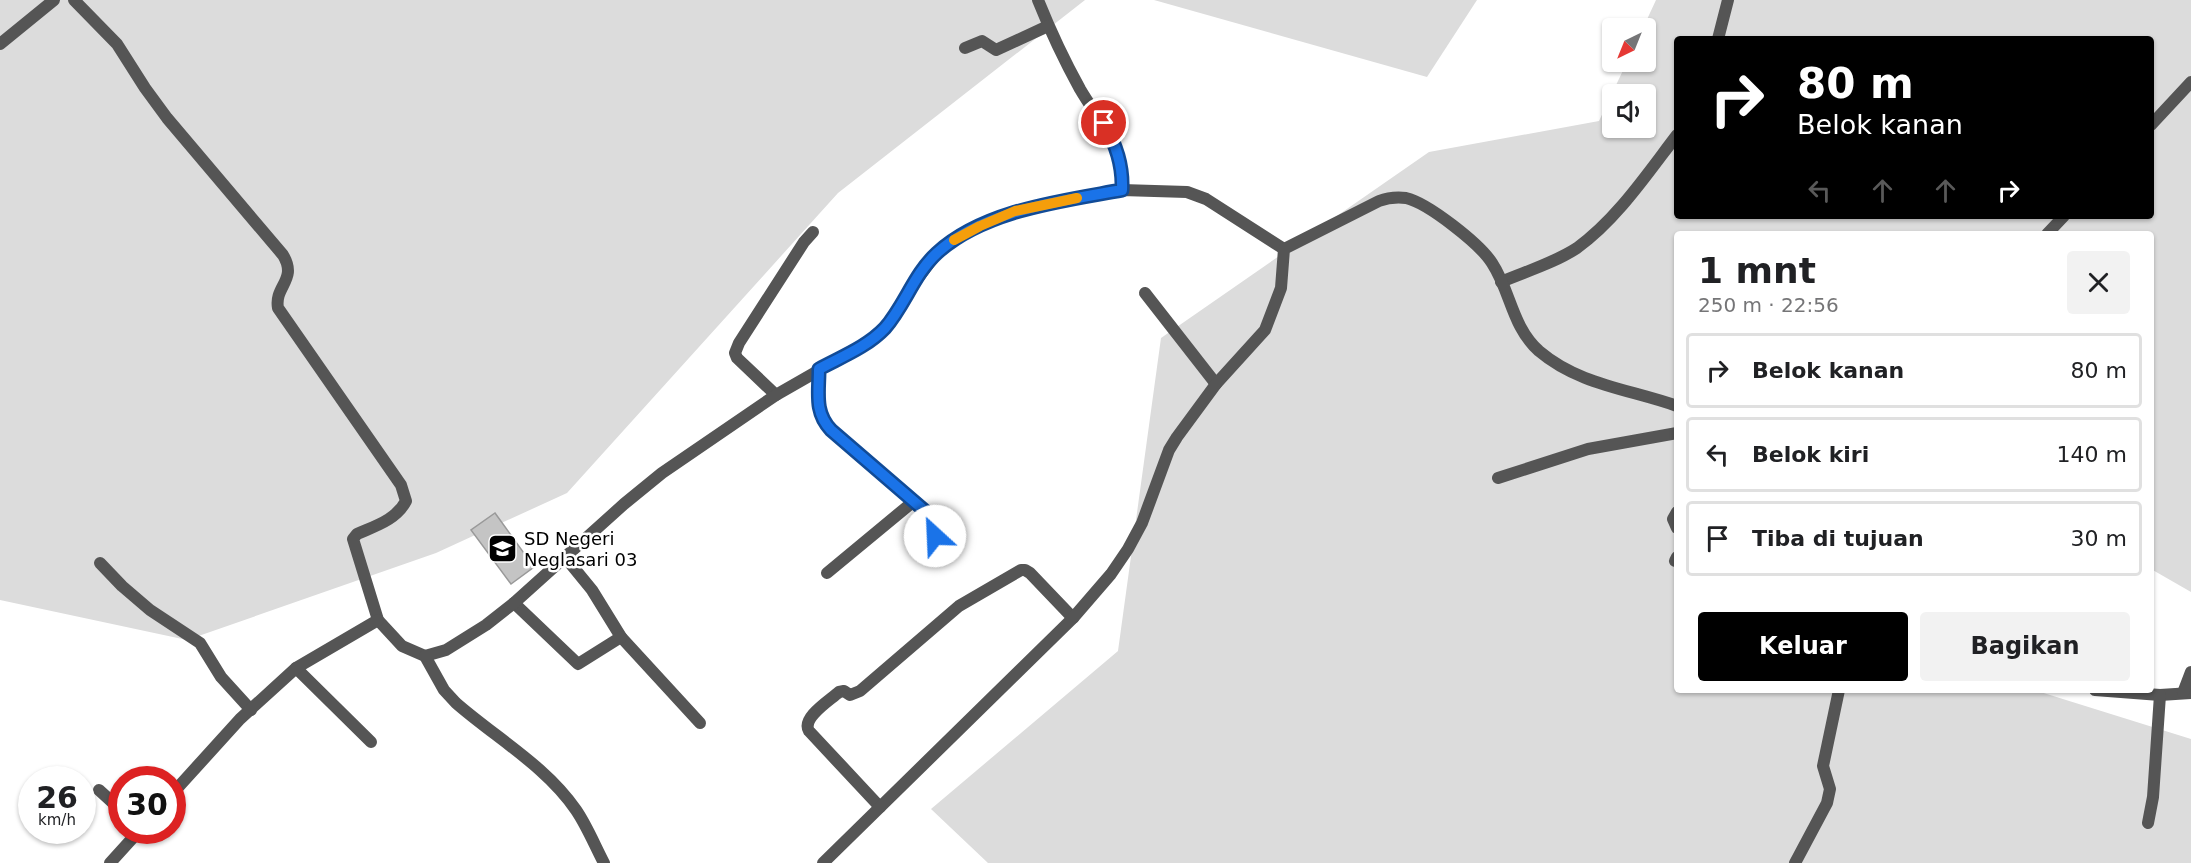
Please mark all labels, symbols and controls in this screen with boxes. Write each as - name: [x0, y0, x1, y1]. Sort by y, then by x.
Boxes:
- north arrow: [1602, 18, 1656, 72]
- map controls: [1602, 18, 1656, 138]
- text: 80 m: [1797, 59, 1914, 108]
- icon: right: [1698, 60, 1776, 138]
- button: sound: [1602, 84, 1656, 138]
- pin: [1078, 97, 1129, 148]
- icon: arrive: [1087, 106, 1120, 139]
- text: Belok kanan: [1797, 109, 1963, 140]
- icon: left: [1803, 174, 1836, 207]
- icon: ahead: [1866, 174, 1899, 207]
- icon: ahead: [1929, 174, 1962, 207]
- icon: right: [1992, 174, 2025, 207]
- text: 1 mnt: [1698, 250, 1816, 291]
- button: close: [2067, 251, 2130, 314]
- text: 250 m · 22:56: [1698, 293, 1839, 317]
- icon: right: [1701, 354, 1734, 387]
- text: Belok kanan: [1752, 358, 1904, 383]
- text: 80 m: [2071, 358, 2127, 383]
- icon: left: [1701, 438, 1734, 471]
- text: Belok kiri: [1752, 442, 1869, 467]
- text: 140 m: [2057, 442, 2127, 467]
- position arrow: [903, 504, 967, 568]
- icon: arrive: [1701, 522, 1734, 555]
- text: Tiba di tujuan: [1752, 526, 1924, 551]
- text: 30 m: [2071, 526, 2127, 551]
- place label: SD Negeri Neglasari 03: [524, 528, 637, 570]
- school or university icon: SD Negeri Neglasari 03: [487, 532, 519, 564]
- button: Keluar: [1698, 612, 1908, 681]
- button: Bagikan: [1920, 612, 2130, 681]
- speed limit sign: 30: [108, 766, 186, 844]
- text: 26: [36, 780, 78, 815]
- text: km/h: [38, 811, 76, 829]

